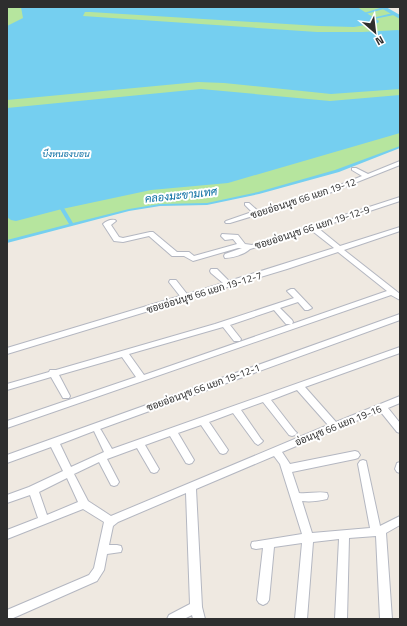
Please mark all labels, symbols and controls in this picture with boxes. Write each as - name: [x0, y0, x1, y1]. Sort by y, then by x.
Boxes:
- north arrow: [355, 12, 395, 52]
- text: N: [373, 32, 387, 50]
- water label: บึงหนองบอน: [42, 147, 90, 160]
- street label: ซอยอ่อนนุช 66 แยก 19-12: [248, 174, 358, 223]
- water label: คลองมะขามเทศ: [144, 183, 218, 207]
- street label: ซอยอ่อนนุช 66 แยก 19-12-9: [253, 202, 372, 253]
- street label: ซอยอ่อนนุช 66 แยก 19-12-7: [145, 268, 264, 317]
- street label: ซอยอ่อนนุช 66 แยก 19-12-1: [144, 360, 262, 415]
- street label: อ่อนนุช 66 แยก 19-16: [293, 401, 384, 450]

